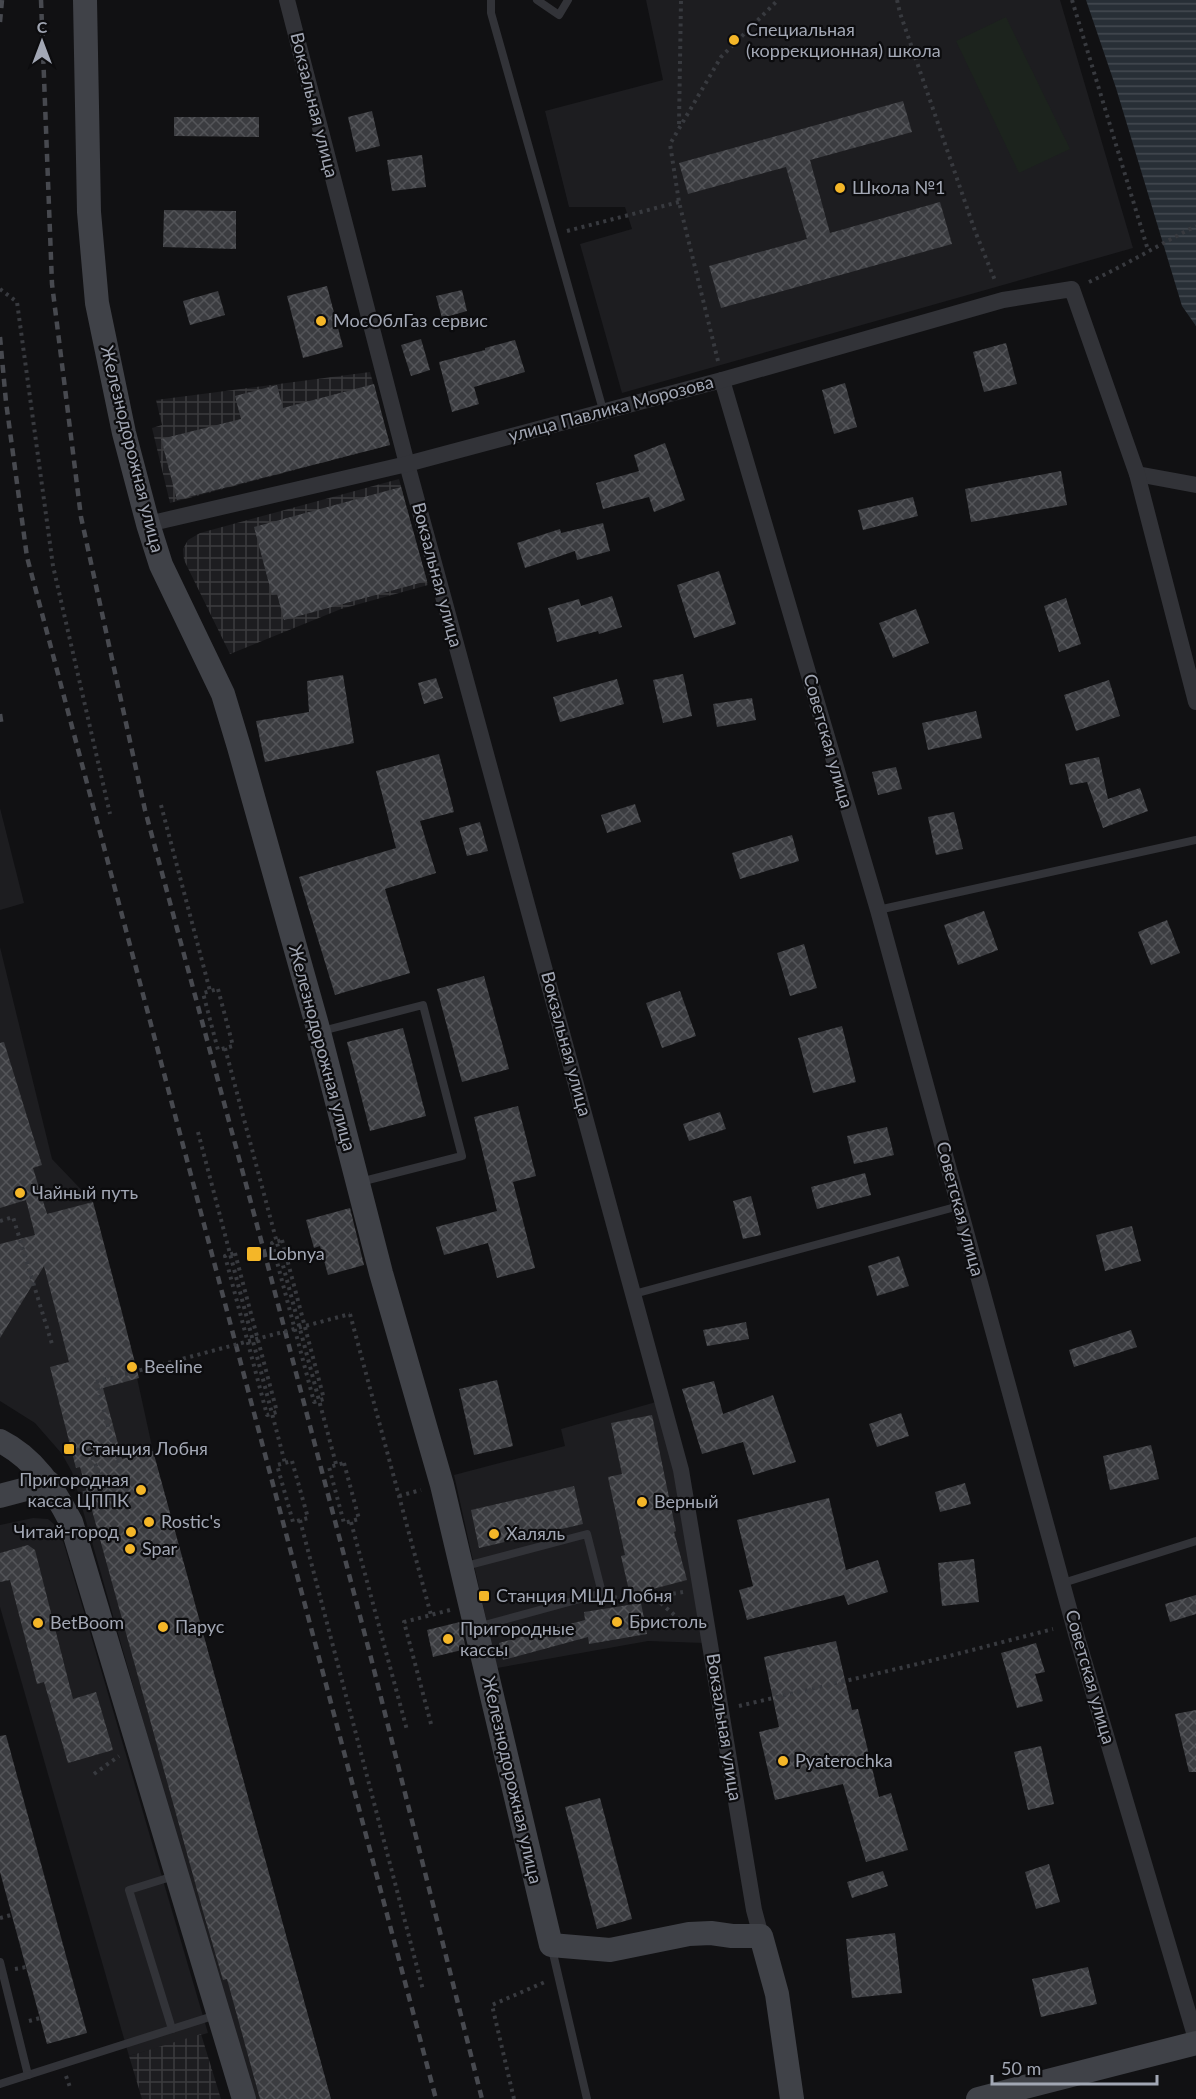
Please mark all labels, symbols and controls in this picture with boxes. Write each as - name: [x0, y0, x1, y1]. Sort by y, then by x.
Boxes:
- north arrow: [12, 12, 72, 72]
- text: С: [37, 17, 48, 36]
- place label: Специальная (коррекционная) школа: [746, 18, 941, 61]
- street label: Вокзальная улица: [286, 30, 344, 180]
- marker: Специальная (коррекционная) школа: [727, 33, 741, 47]
- place label: Школа №1: [852, 176, 946, 198]
- marker: Школа №1: [833, 181, 847, 195]
- place label: МосОблГаз сервис: [333, 309, 488, 331]
- marker: МосОблГаз сервис: [314, 314, 328, 328]
- street label: Железнодорожная улица: [97, 343, 169, 555]
- street label: улица Павлика Морозова: [506, 370, 716, 446]
- street label: Вокзальная улица: [408, 500, 468, 650]
- street label: Советская улица: [799, 671, 859, 810]
- street label: Железнодорожная улица: [285, 942, 361, 1153]
- street label: Вокзальная улица: [537, 969, 597, 1119]
- street label: Советская улица: [932, 1139, 990, 1279]
- place label: Чайный путь: [32, 1181, 139, 1203]
- marker: Чайный путь: [13, 1186, 27, 1200]
- place label: Lobnya: [268, 1242, 325, 1264]
- marker: Lobnya: [245, 1245, 263, 1263]
- place label: Beeline: [144, 1355, 203, 1377]
- marker: Beeline: [125, 1360, 139, 1374]
- place label: Станция Лобня: [81, 1437, 208, 1459]
- marker: Станция Лобня: [62, 1442, 76, 1456]
- place label: Пригородная касса ЦППК: [19, 1468, 129, 1511]
- marker: Пригородная касса ЦППК: [134, 1483, 148, 1497]
- place label: Верный: [654, 1490, 719, 1512]
- marker: Верный: [635, 1495, 649, 1509]
- place label: Rostic's: [161, 1510, 221, 1532]
- marker: Rostic's: [142, 1515, 156, 1529]
- place label: Читай-город: [14, 1520, 119, 1542]
- place label: Халяль: [506, 1522, 565, 1544]
- marker: Читай-город: [124, 1525, 138, 1539]
- marker: Халяль: [487, 1527, 501, 1541]
- place label: Spar: [142, 1537, 178, 1559]
- marker: Spar: [123, 1542, 137, 1556]
- place label: Станция МЦД Лобня: [496, 1584, 673, 1606]
- marker: Станция МЦД Лобня: [477, 1589, 491, 1603]
- street label: Советская улица: [1061, 1607, 1121, 1746]
- place label: Бристоль: [629, 1610, 707, 1632]
- place label: BetBoom: [50, 1611, 124, 1633]
- place label: Парус: [175, 1615, 225, 1637]
- marker: Бристоль: [610, 1615, 624, 1629]
- marker: BetBoom: [31, 1616, 45, 1630]
- place label: Пригородные кассы: [460, 1617, 574, 1660]
- marker: Парус: [156, 1620, 170, 1634]
- marker: Пригородные кассы: [441, 1632, 455, 1646]
- street label: Вокзальная улица: [702, 1652, 748, 1802]
- street label: Железнодорожная улица: [478, 1674, 548, 1886]
- place label: Pyaterochka: [795, 1749, 893, 1771]
- marker: Pyaterochka: [776, 1754, 790, 1768]
- scale bar: [992, 2048, 1157, 2086]
- text: 50 m: [1001, 2057, 1041, 2079]

